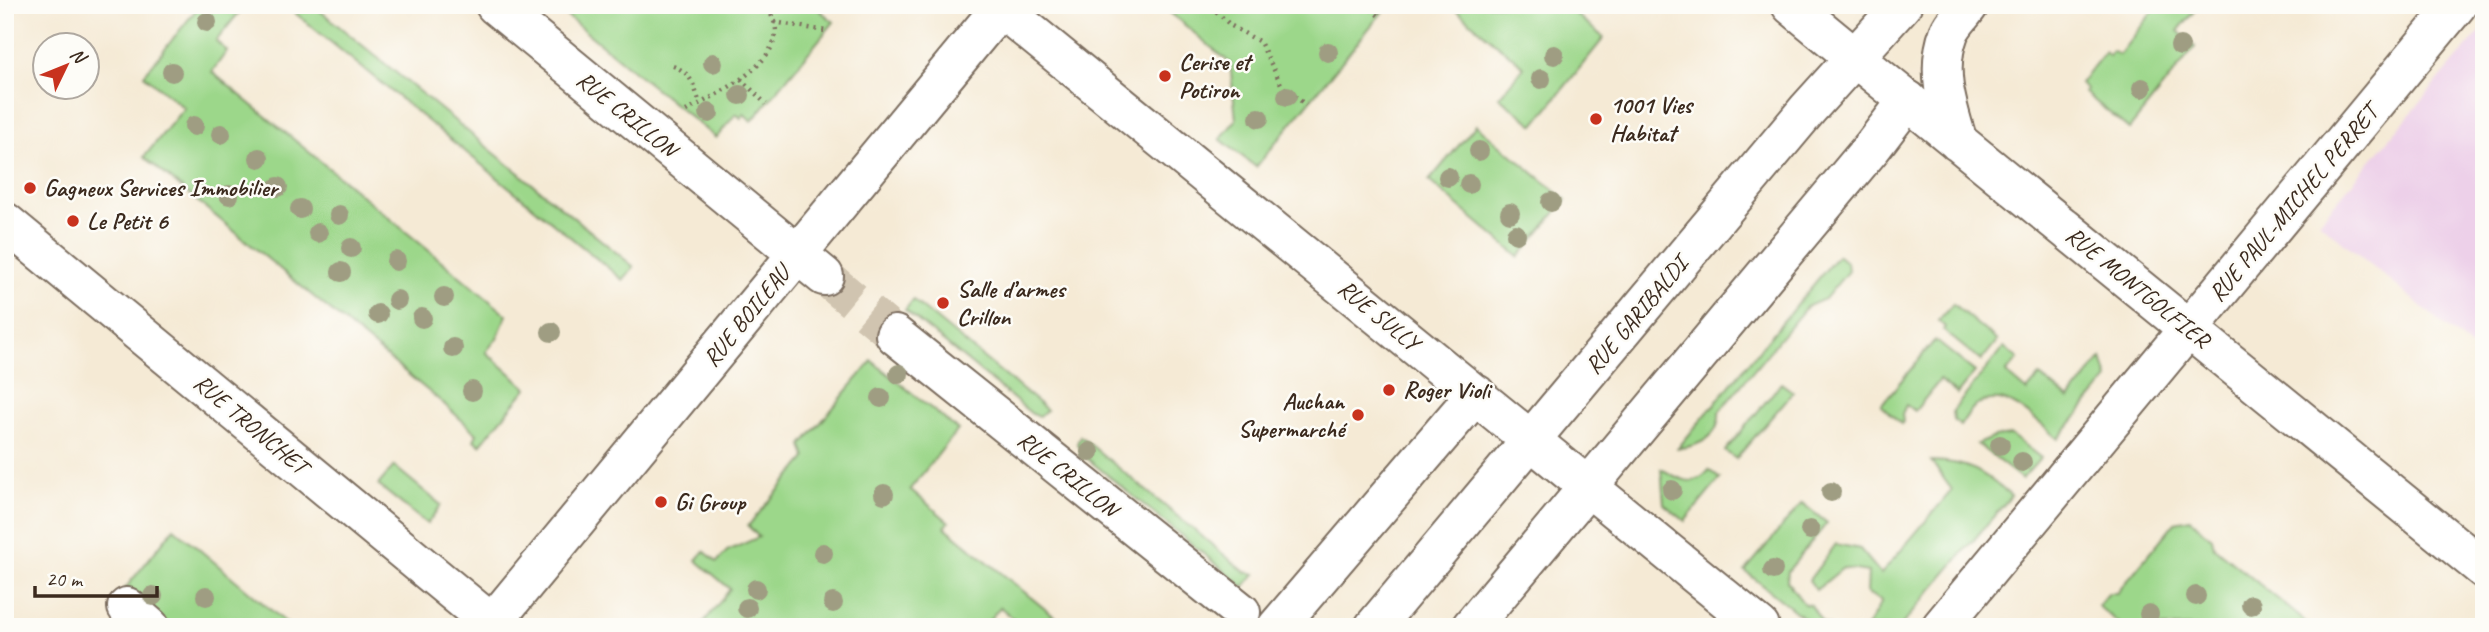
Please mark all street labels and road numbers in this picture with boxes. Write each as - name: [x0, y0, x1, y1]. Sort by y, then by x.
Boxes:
- street label: RUE CRILLON: [571, 64, 686, 166]
- street label: RUE PAUL-MICHEL PERRET: [2202, 94, 2388, 308]
- street label: RUE MONTGOLFIER: [2060, 220, 2218, 356]
- street label: RUE GARIBALDI: [1578, 247, 1697, 380]
- street label: RUE BOILEAU: [696, 256, 799, 373]
- street label: RUE SULLY: [1332, 273, 1429, 359]
- street label: RUE TRONCHET: [188, 367, 318, 484]
- street label: RUE CRILLON: [1012, 424, 1127, 526]

